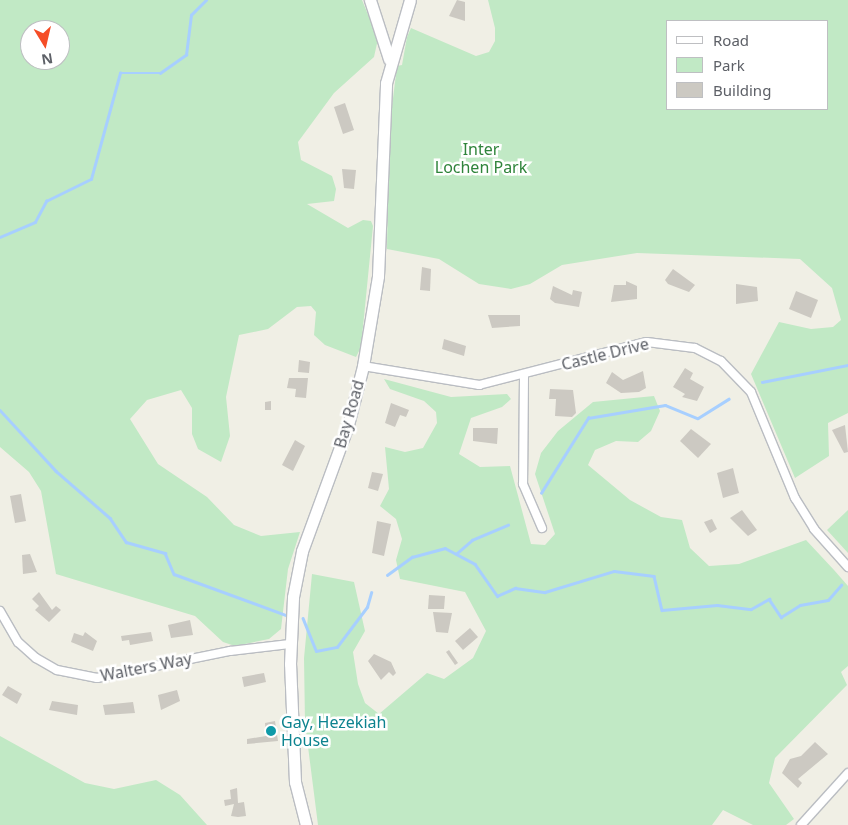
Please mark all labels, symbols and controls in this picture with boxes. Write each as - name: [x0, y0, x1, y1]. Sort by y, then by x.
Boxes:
- north arrow: [20, 20, 70, 70]
- legend: [666, 20, 828, 110]
- text: Road: [713, 30, 749, 50]
- text: N: [40, 49, 54, 70]
- text: Park: [713, 55, 745, 75]
- text: Building: [713, 80, 771, 100]
- park label: Inter Lochen Park: [435, 139, 527, 177]
- street label: Castle Drive: [559, 334, 651, 374]
- street label: Bay Road: [330, 378, 368, 450]
- street label: Walters Way: [99, 649, 193, 685]
- place label: Gay, Hezekiah House: [281, 712, 386, 750]
- marker: Gay, Hezekiah House: [265, 725, 277, 737]

